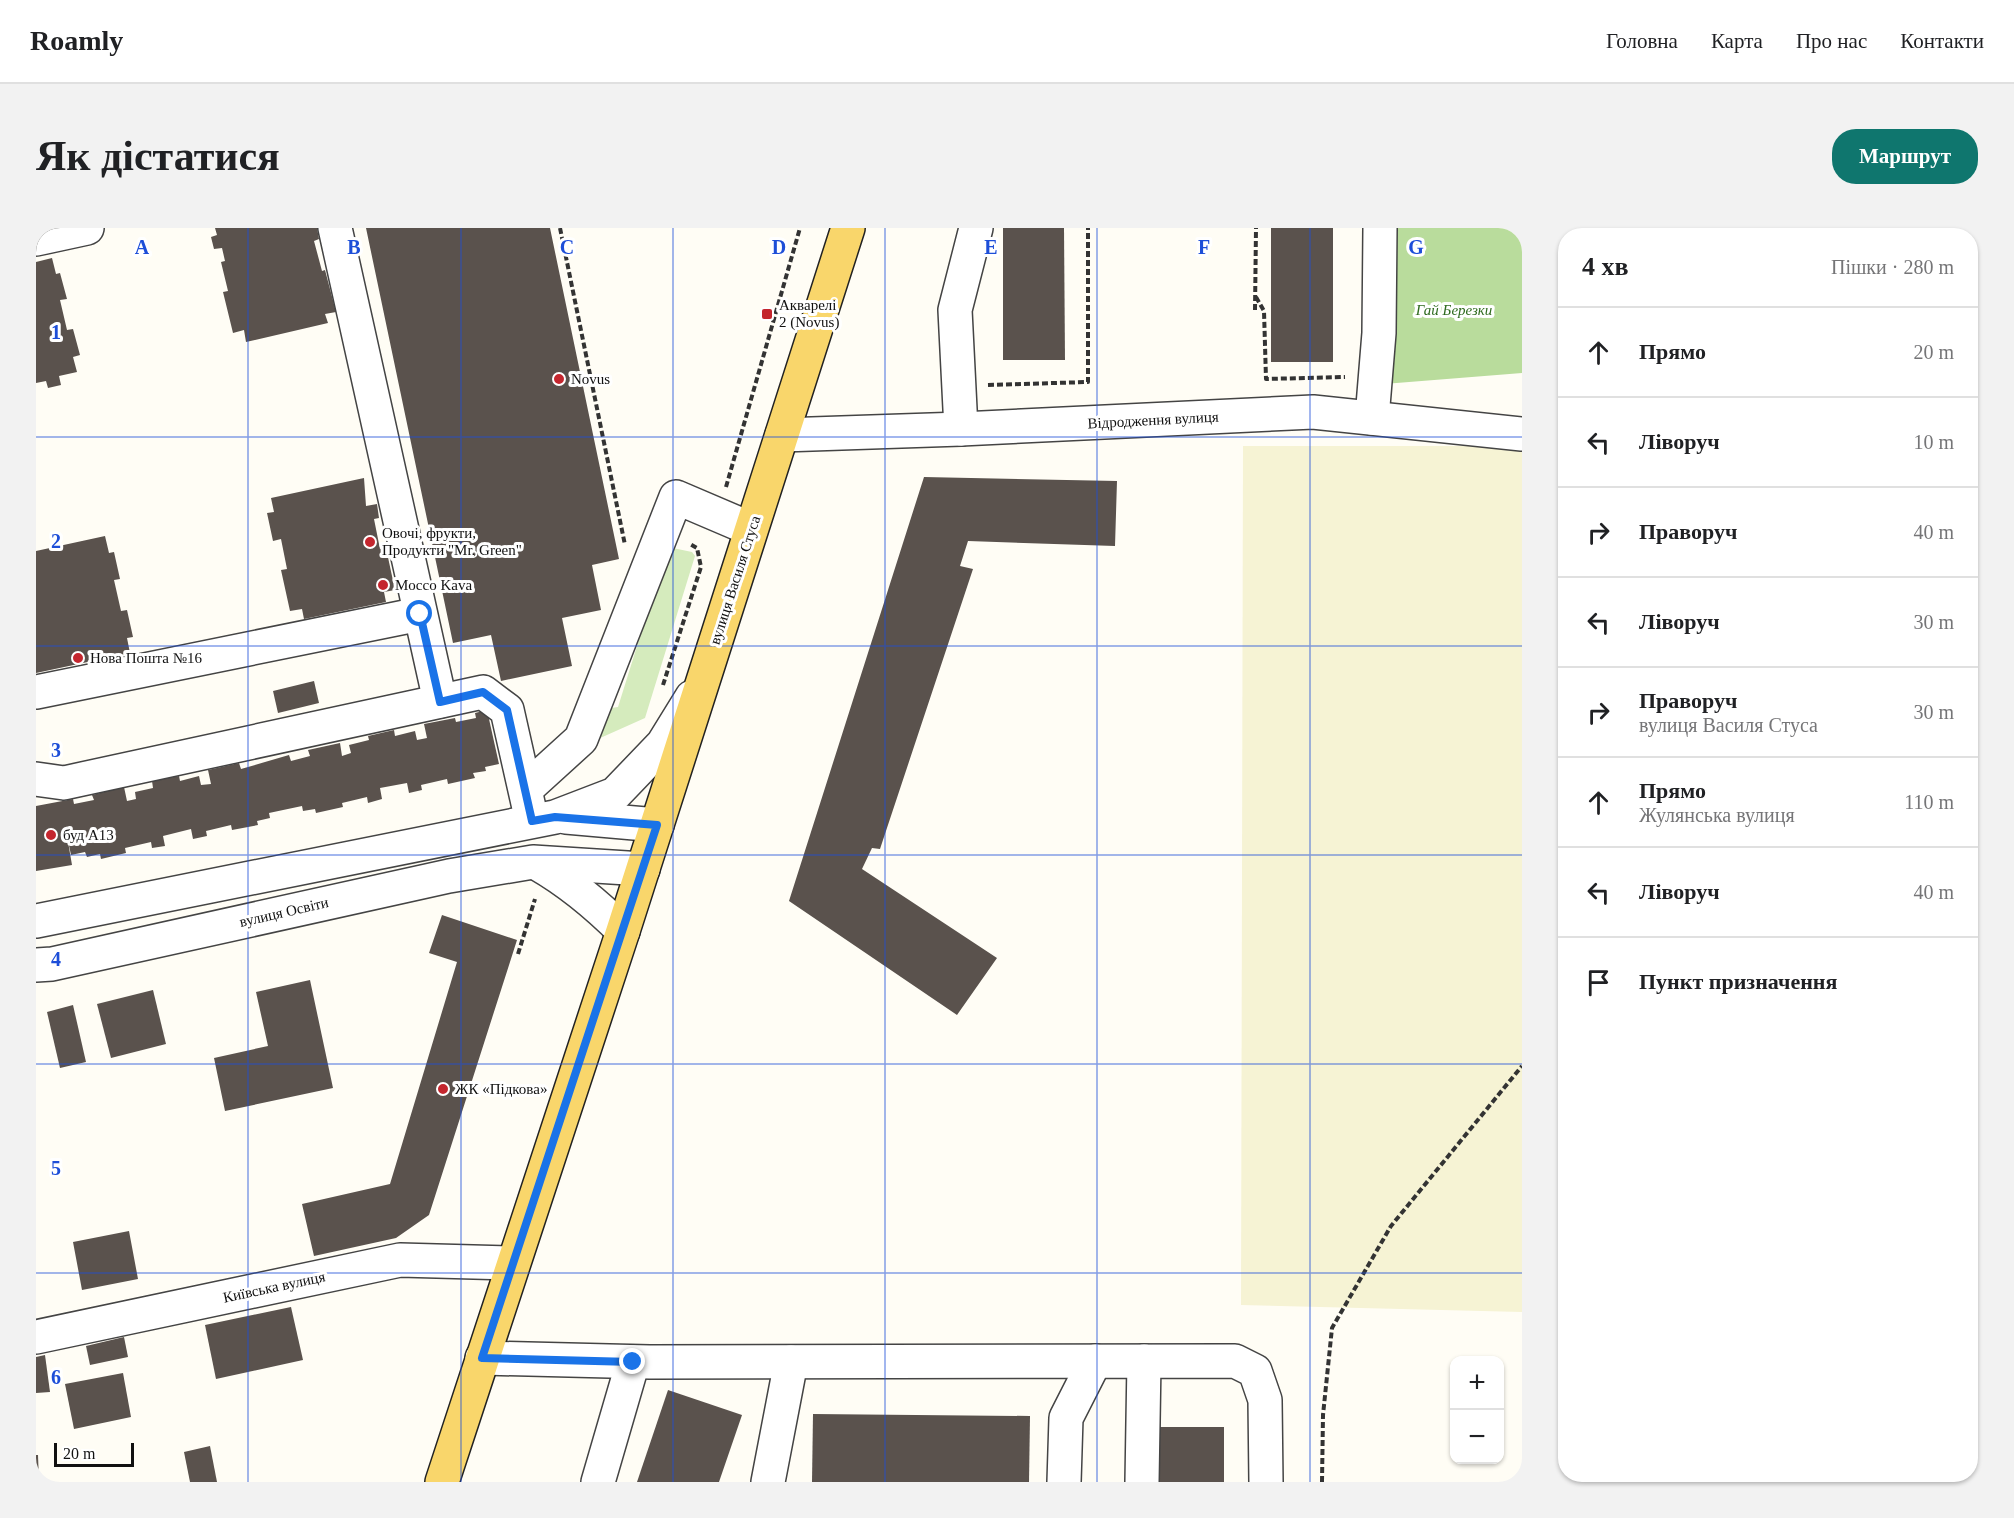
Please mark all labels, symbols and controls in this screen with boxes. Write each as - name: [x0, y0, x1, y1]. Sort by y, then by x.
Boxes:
- text: Roamly: [30, 25, 123, 56]
- text: Головна: [1606, 29, 1678, 53]
- text: Карта: [1711, 29, 1763, 53]
- text: Про нас: [1796, 29, 1867, 53]
- text: Контакти: [1900, 29, 1984, 53]
- button: Маршрут: [1832, 129, 1978, 184]
- text: Як дістатися: [36, 133, 280, 179]
- text: A: [135, 236, 150, 258]
- text: B: [347, 236, 361, 258]
- text: C: [560, 236, 574, 258]
- text: D: [772, 236, 786, 258]
- text: E: [984, 236, 998, 258]
- text: F: [1198, 236, 1210, 258]
- text: G: [1408, 236, 1424, 258]
- text: 4 хв: [1582, 252, 1629, 281]
- text: Пішки · 280 m: [1831, 256, 1954, 278]
- place label: Акварелі 2 (Novus): [779, 297, 839, 331]
- park label: Гай Березки: [1415, 302, 1492, 318]
- marker: Акварелі 2 (Novus): [760, 307, 774, 321]
- text: 1: [51, 321, 61, 343]
- icon: ahead: [1582, 336, 1615, 369]
- text: Прямо: [1639, 339, 1706, 364]
- text: 20 m: [1913, 341, 1954, 363]
- place label: Novus: [571, 371, 610, 387]
- marker: Novus: [552, 372, 566, 386]
- street label: Відродження вулиця: [1087, 409, 1219, 431]
- icon: left: [1582, 426, 1615, 459]
- text: Ліворуч: [1639, 429, 1720, 454]
- text: 10 m: [1913, 431, 1954, 453]
- street label: вулиця Василя Стуса: [707, 513, 763, 646]
- icon: right: [1582, 516, 1615, 549]
- text: Праворуч: [1639, 519, 1737, 544]
- text: 40 m: [1913, 521, 1954, 543]
- place label: Овочі, фрукти, Продукти "Mr. Green": [382, 525, 522, 558]
- text: 2: [51, 530, 61, 552]
- marker: Овочі, фрукти, Продукти "Mr. Green": [363, 535, 377, 549]
- place label: Mocco Kava: [395, 577, 472, 593]
- marker: Mocco Kava: [376, 578, 390, 592]
- route start: [406, 600, 432, 626]
- icon: left: [1582, 606, 1615, 639]
- text: Ліворуч: [1639, 609, 1720, 634]
- text: 30 m: [1913, 611, 1954, 633]
- place label: Нова Пошта №16: [90, 650, 202, 666]
- marker: Нова Пошта №16: [71, 651, 85, 665]
- text: Праворуч: [1639, 688, 1737, 713]
- icon: right: [1582, 696, 1615, 729]
- text: 30 m: [1913, 701, 1954, 723]
- text: вулиця Василя Стуса: [1639, 714, 1818, 736]
- text: 3: [51, 739, 61, 761]
- text: Прямо: [1639, 778, 1706, 803]
- icon: ahead: [1582, 786, 1615, 819]
- text: 110 m: [1904, 791, 1954, 813]
- text: Жулянська вулиця: [1639, 804, 1795, 826]
- place label: буд А13: [63, 827, 114, 843]
- marker: буд А13: [44, 828, 58, 842]
- icon: left: [1582, 876, 1615, 909]
- text: Ліворуч: [1639, 879, 1720, 904]
- text: 40 m: [1913, 881, 1954, 903]
- street label: вулиця Освіти: [238, 894, 330, 930]
- text: 4: [51, 948, 61, 970]
- icon: arrive: [1582, 966, 1615, 999]
- text: Пункт призначення: [1639, 969, 1837, 994]
- place label: ЖК «Підкова»: [455, 1081, 547, 1097]
- marker: ЖК «Підкова»: [436, 1082, 450, 1096]
- text: 5: [51, 1157, 61, 1179]
- street label: Київська вулиця: [221, 1268, 327, 1306]
- route end: [619, 1348, 645, 1374]
- map controls: [1450, 1356, 1504, 1464]
- button: +: [1450, 1356, 1504, 1410]
- text: 6: [51, 1366, 61, 1388]
- button: −: [1450, 1410, 1504, 1464]
- scale bar: [54, 1440, 134, 1468]
- text: 20 m: [63, 1445, 95, 1462]

